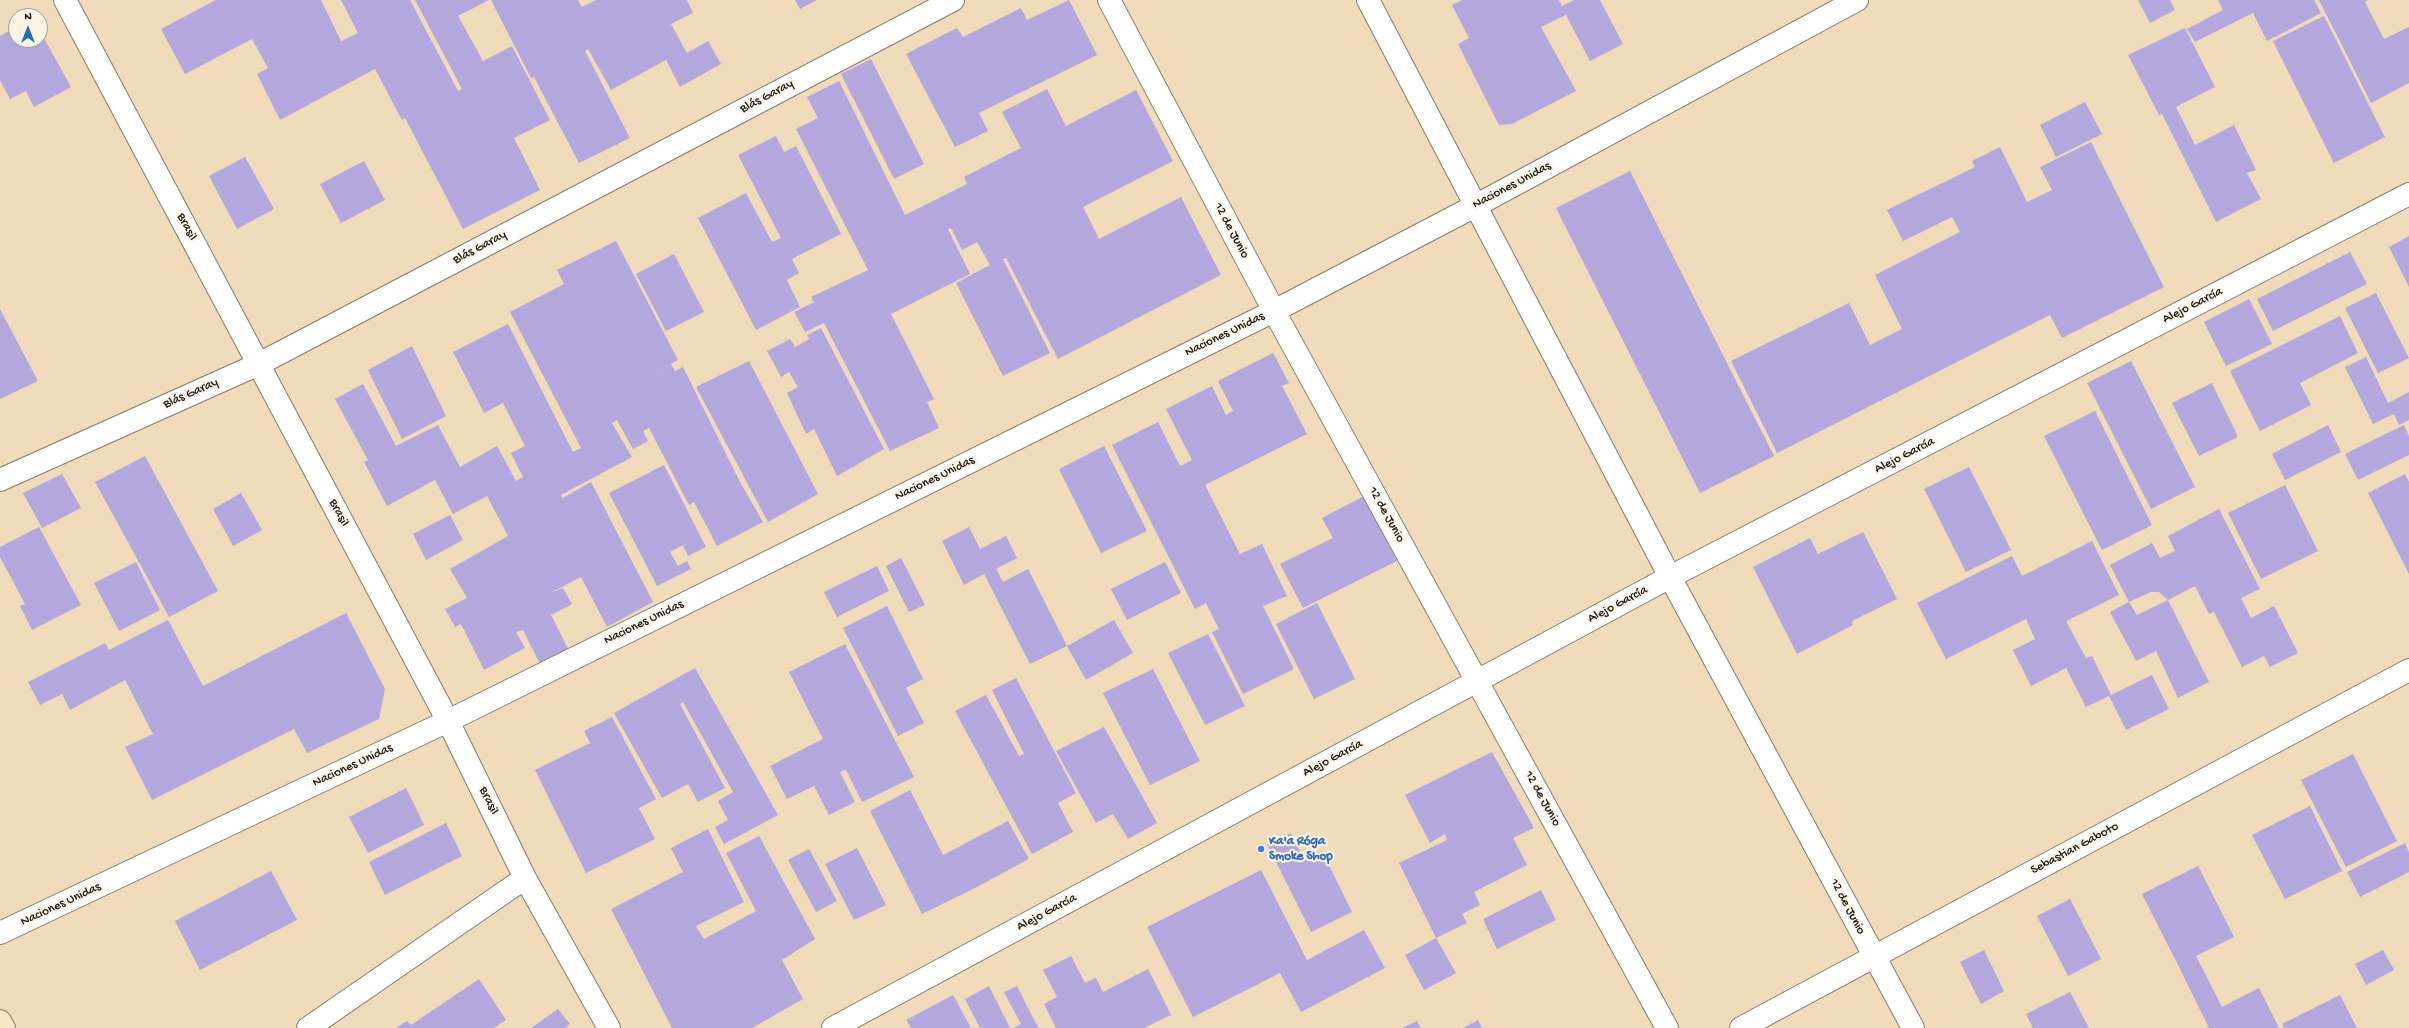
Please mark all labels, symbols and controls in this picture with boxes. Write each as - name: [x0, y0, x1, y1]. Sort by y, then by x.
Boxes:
- north arrow: [8, 8, 48, 48]
- text: N: [24, 11, 32, 23]
- street label: Blás Garay: [738, 76, 796, 118]
- street label: Naciones Unidas: [1470, 159, 1554, 213]
- street label: 12 de Junio: [1210, 200, 1252, 262]
- street label: Brasil: [172, 211, 200, 243]
- street label: Blás Garay: [451, 227, 509, 269]
- street label: Alejo García: [2160, 284, 2226, 328]
- street label: Naciones Unidas: [1183, 309, 1267, 361]
- street label: Blás Garay: [161, 375, 221, 413]
- street label: Alejo García: [1872, 434, 1938, 478]
- street label: Naciones Unidas: [893, 453, 977, 505]
- street label: 12 de Junio: [1364, 485, 1408, 545]
- street label: Brasil: [324, 497, 352, 529]
- street label: Alejo García: [1585, 583, 1651, 627]
- street label: Naciones Unidas: [602, 597, 686, 649]
- street label: Alejo García: [1300, 737, 1366, 781]
- street label: Naciones Unidas: [310, 741, 396, 791]
- street label: 12 de Junio: [1520, 769, 1564, 829]
- street label: Brasil: [475, 785, 501, 817]
- street label: Sebastian Gaboto: [2028, 819, 2122, 879]
- place label: Ka'a Róga Smoke Shop: [1269, 834, 1333, 865]
- marker: Ka'a Róga Smoke Shop: [1256, 844, 1266, 854]
- street label: 12 de Junio: [1826, 876, 1868, 938]
- street label: Naciones Unidas: [18, 880, 104, 930]
- street label: Alejo García: [1014, 891, 1080, 935]

